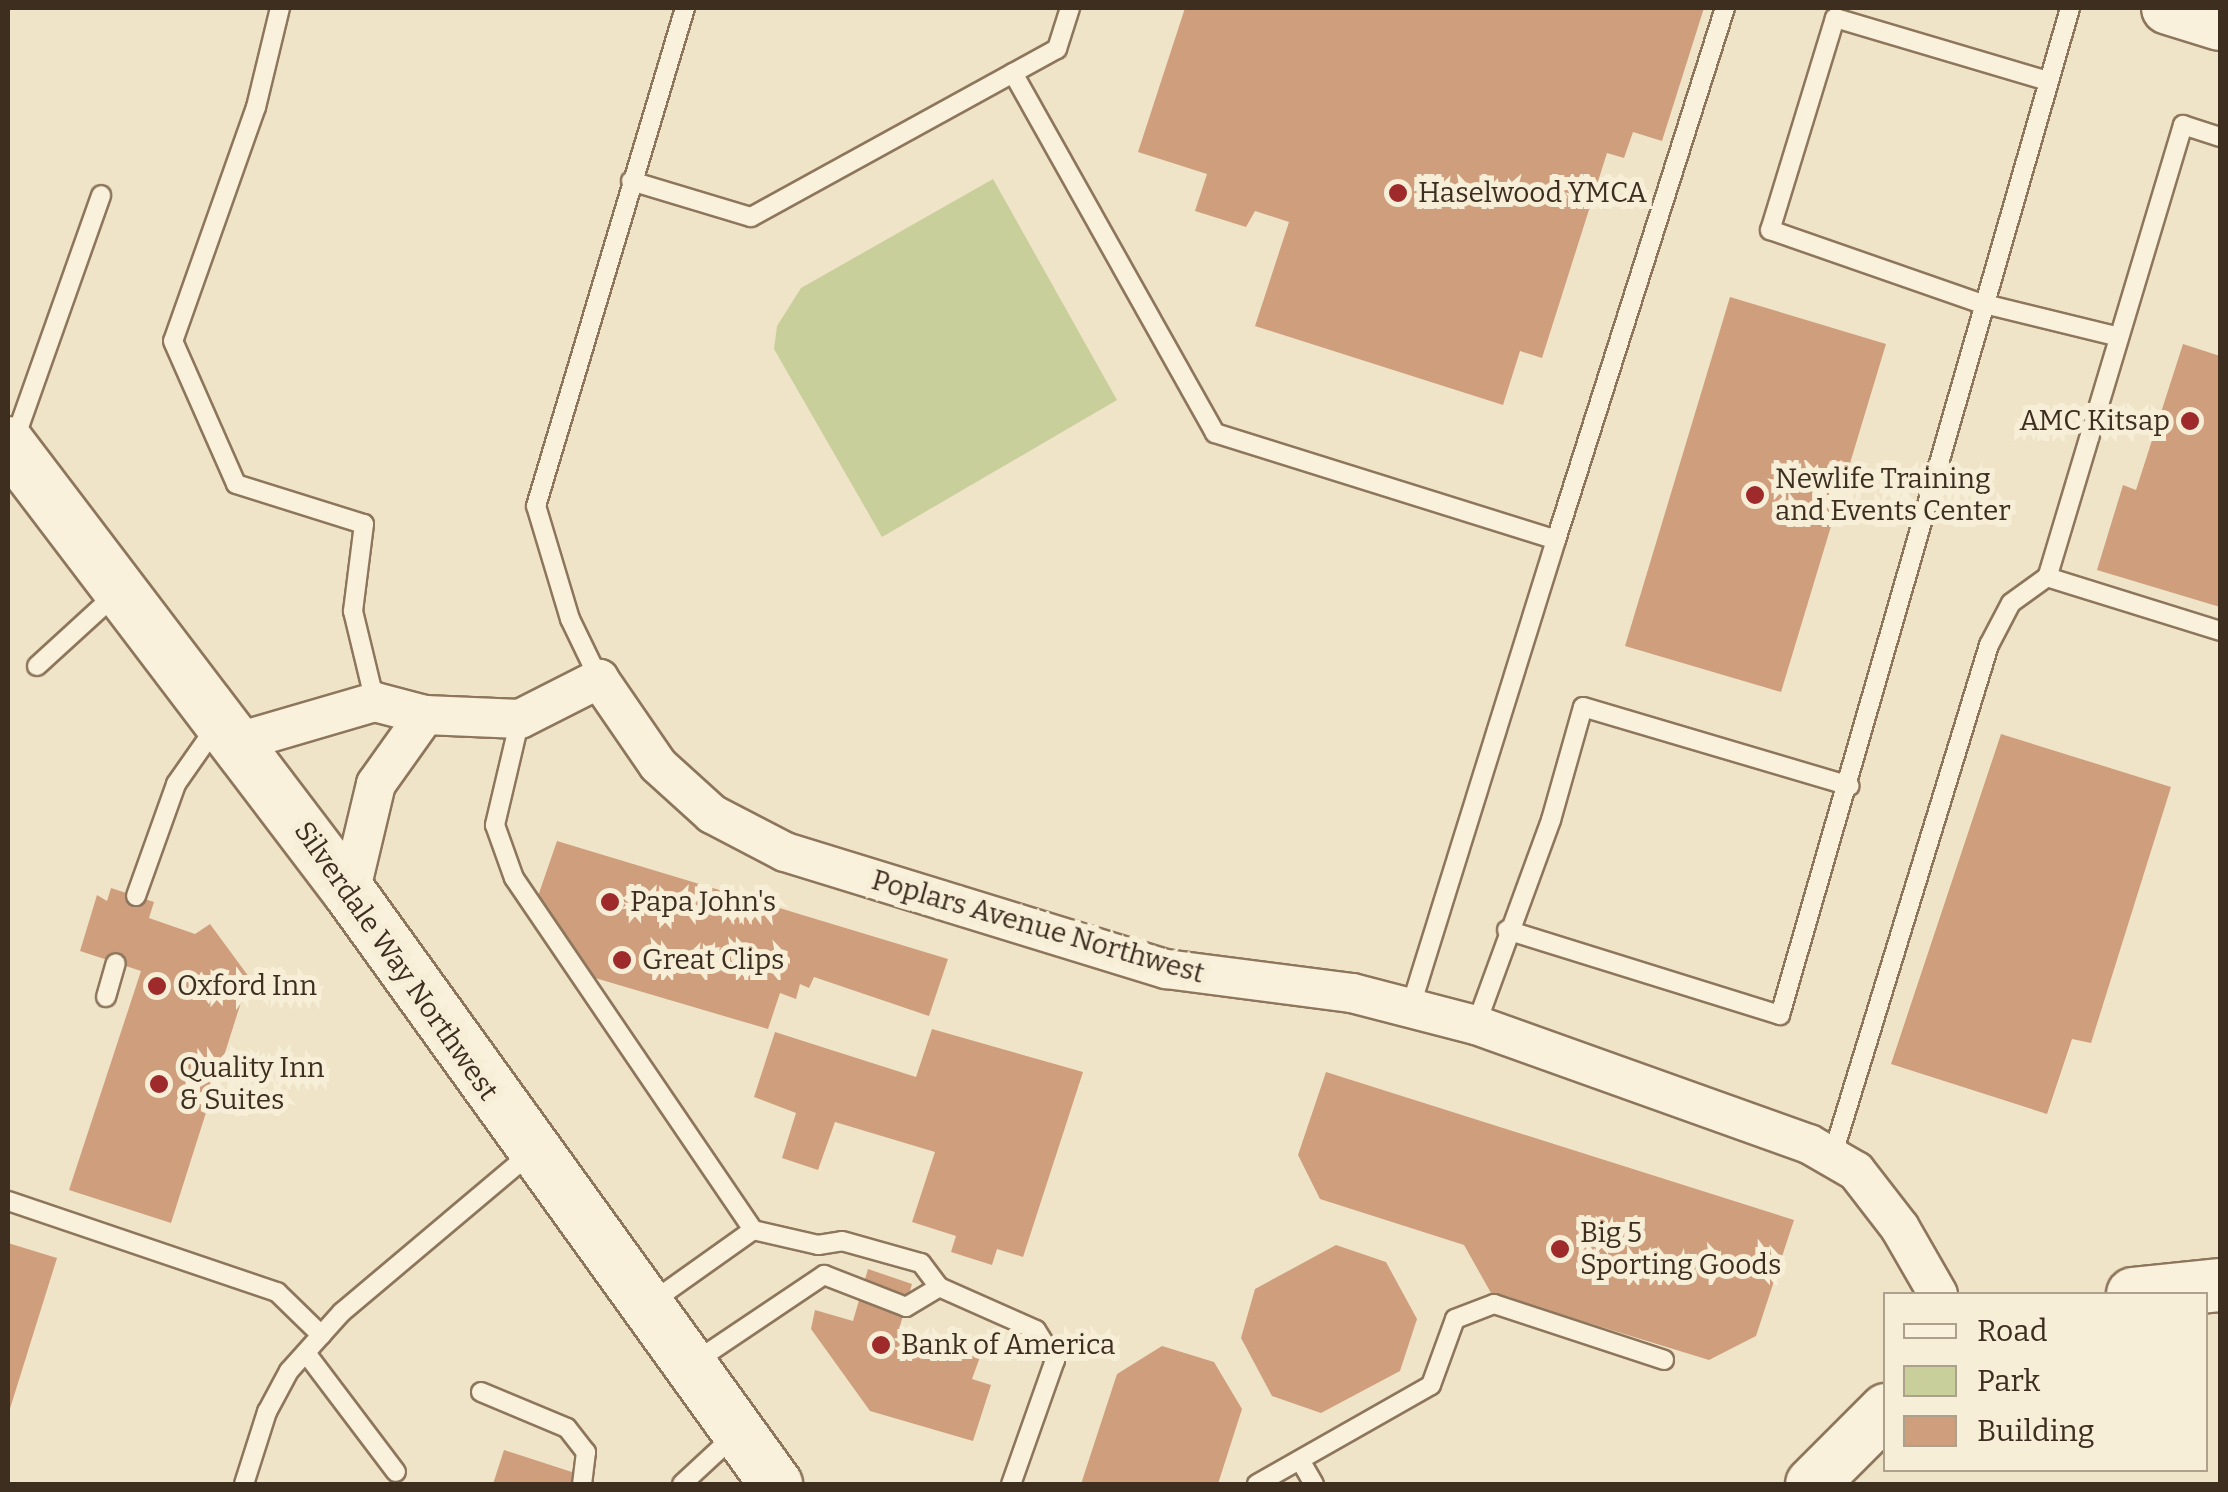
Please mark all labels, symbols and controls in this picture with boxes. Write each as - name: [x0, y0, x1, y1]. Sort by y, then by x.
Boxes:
- place label: Haselwood YMCA: [1418, 176, 1647, 210]
- marker: Haselwood YMCA: [1387, 182, 1409, 204]
- place label: AMC Kitsap: [2019, 404, 2170, 438]
- marker: AMC Kitsap: [2179, 410, 2201, 432]
- place label: Newlife Training and Events Center: [1775, 462, 2011, 528]
- marker: Newlife Training and Events Center: [1744, 484, 1766, 506]
- street label: Silverdale Way Northwest: [287, 815, 505, 1107]
- street label: Poplars Avenue Northwest: [868, 863, 1208, 991]
- place label: Papa John's: [630, 885, 776, 919]
- marker: Papa John's: [599, 891, 621, 913]
- place label: Great Clips: [642, 943, 784, 977]
- marker: Great Clips: [611, 949, 633, 971]
- place label: Oxford Inn: [177, 969, 317, 1003]
- marker: Oxford Inn: [146, 975, 168, 997]
- place label: Quality Inn & Suites: [179, 1051, 324, 1117]
- marker: Quality Inn & Suites: [148, 1073, 170, 1095]
- place label: Big 5 Sporting Goods: [1580, 1216, 1781, 1282]
- marker: Big 5 Sporting Goods: [1549, 1238, 1571, 1260]
- legend: [1883, 1292, 2208, 1472]
- text: Road: [1977, 1313, 2048, 1349]
- place label: Bank of America: [901, 1328, 1115, 1362]
- marker: Bank of America: [870, 1334, 892, 1356]
- text: Park: [1977, 1363, 2040, 1399]
- text: Building: [1977, 1413, 2095, 1449]

